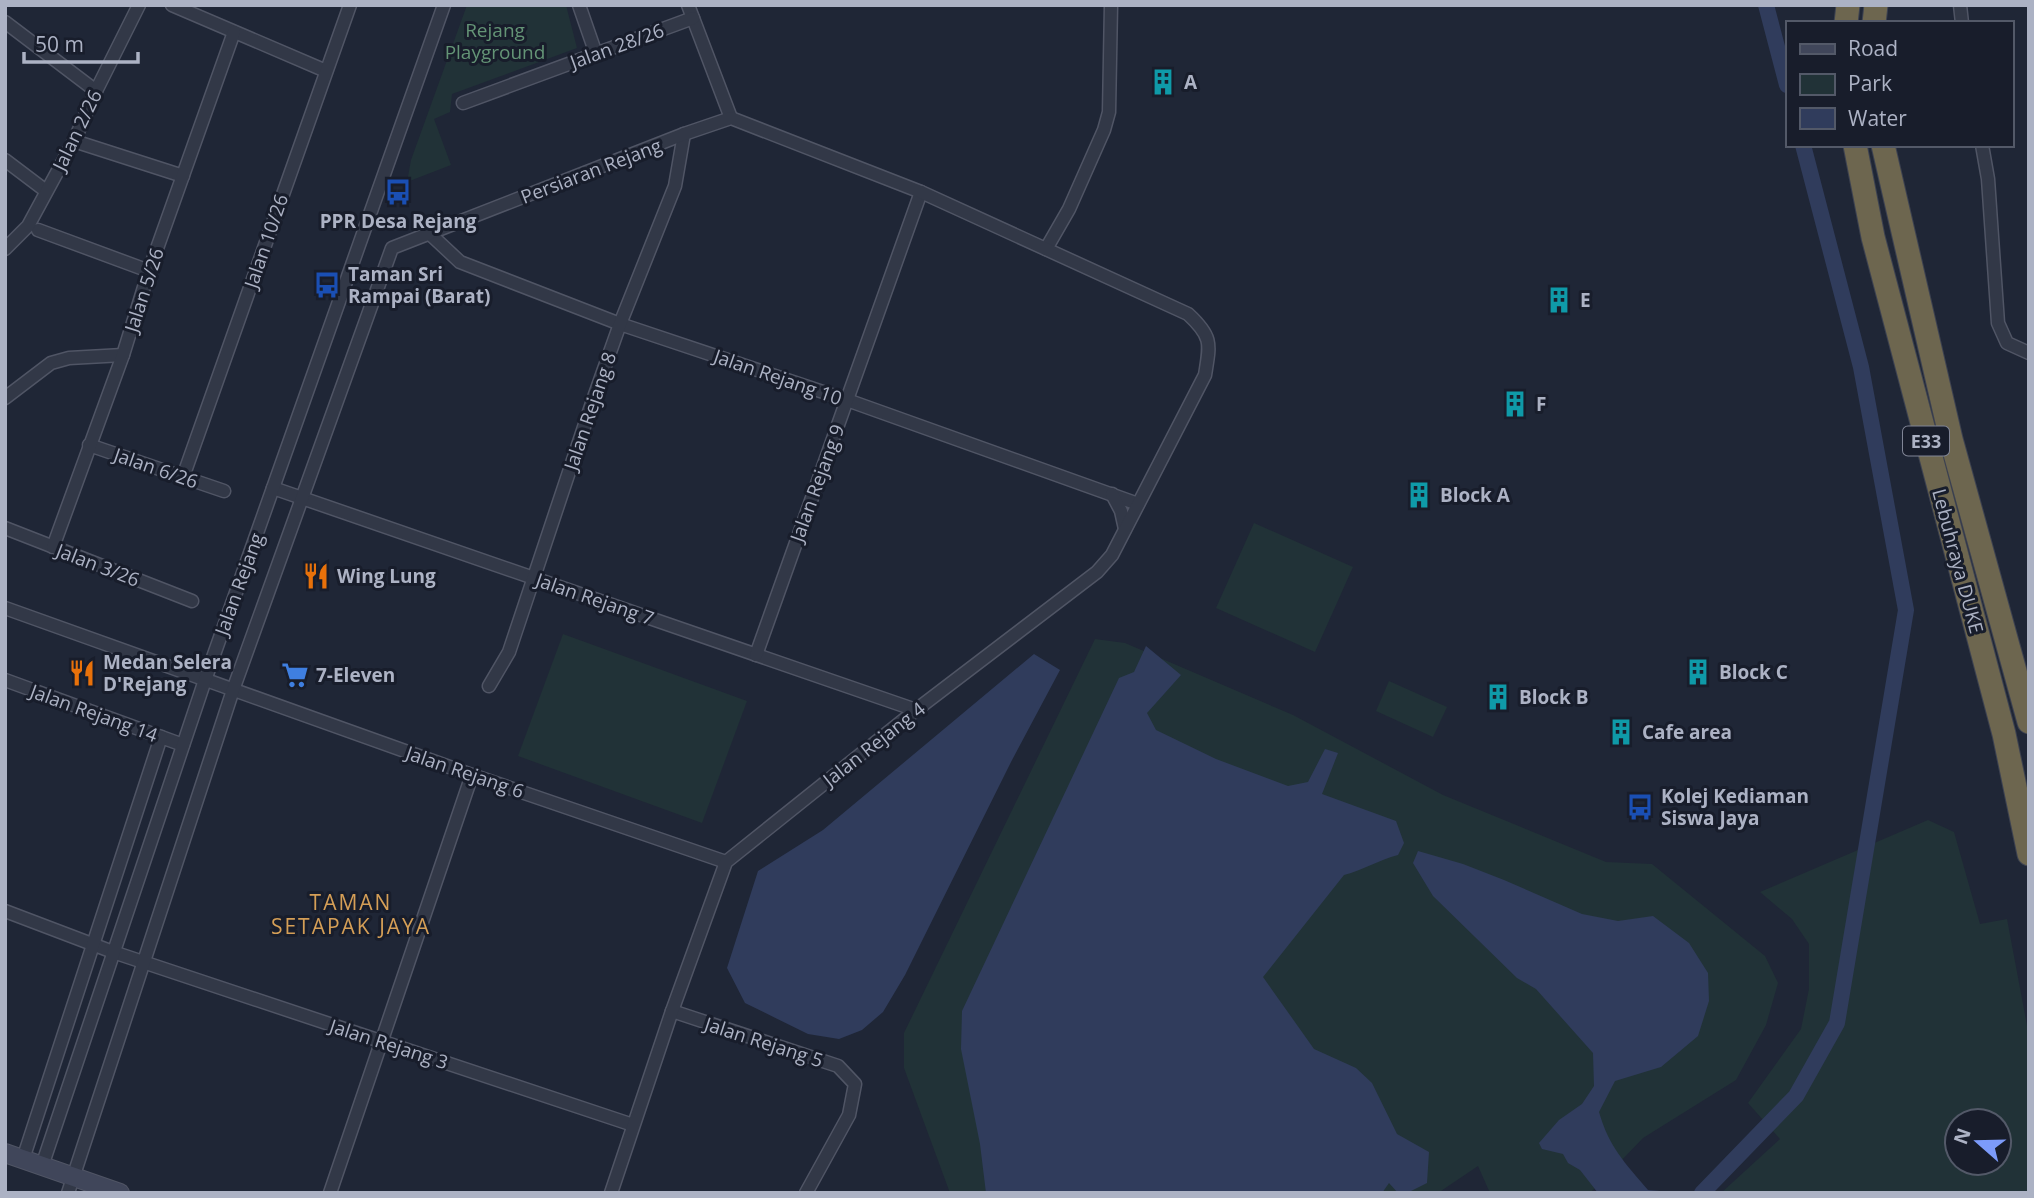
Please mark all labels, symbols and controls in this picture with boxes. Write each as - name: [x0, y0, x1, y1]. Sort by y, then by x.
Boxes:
- park label: Rejang Playground: [445, 17, 545, 65]
- street label: Jalan 28/26: [565, 17, 668, 76]
- scale bar: [24, 21, 138, 65]
- legend: [1786, 21, 2013, 147]
- text: 50 m: [35, 30, 84, 58]
- text: Road: [1848, 34, 1898, 62]
- building icon: A: [1148, 67, 1178, 97]
- place label: A: [1184, 69, 1198, 95]
- text: Park: [1848, 69, 1892, 97]
- street label: Jalan 2/26: [45, 85, 108, 177]
- text: Water: [1848, 104, 1907, 132]
- street label: Persiaran Rejang: [517, 132, 665, 210]
- bus stop icon: PPR Desa Rejang: [383, 177, 413, 207]
- street label: Jalan 10/26: [237, 190, 294, 293]
- place label: PPR Desa Rejang: [320, 208, 477, 234]
- street label: Jalan 5/26: [118, 245, 170, 337]
- place label: Taman Sri Rampai (Barat): [348, 261, 490, 309]
- bus stop icon: Taman Sri Rampai (Barat): [312, 270, 342, 300]
- building icon: E: [1544, 285, 1574, 315]
- place label: E: [1580, 287, 1591, 313]
- street label: Jalan Rejang 10: [709, 342, 846, 411]
- street label: Jalan Rejang 8: [557, 349, 622, 475]
- building icon: F: [1500, 389, 1530, 419]
- place label: F: [1536, 391, 1546, 417]
- street label: Jalan Rejang 9: [783, 421, 850, 547]
- road number: E33: [1903, 426, 1949, 456]
- street label: Jalan 6/26: [109, 441, 201, 494]
- building icon: Block A: [1404, 480, 1434, 510]
- place label: Block A: [1440, 482, 1511, 508]
- street label: Lebuhraya DUKE: [1926, 486, 1990, 636]
- street label: Jalan Rejang: [208, 529, 270, 641]
- street label: Jalan 3/26: [51, 537, 143, 593]
- restaurant icon: Wing Lung: [301, 561, 331, 591]
- place label: Wing Lung: [337, 563, 436, 589]
- street label: Jalan Rejang 7: [531, 566, 657, 631]
- place label: Medan Selera D'Rejang: [103, 649, 232, 697]
- building icon: Block C: [1683, 657, 1713, 687]
- restaurant icon: Medan Selera D'Rejang: [67, 658, 97, 688]
- place label: Block C: [1719, 659, 1788, 685]
- supermarket icon: 7-Eleven: [280, 660, 310, 690]
- place label: 7-Eleven: [316, 662, 395, 688]
- street label: Jalan Rejang 14: [25, 677, 162, 748]
- building icon: Block B: [1483, 682, 1513, 712]
- place label: Block B: [1519, 684, 1589, 710]
- street label: Jalan Rejang 4: [816, 696, 931, 793]
- building icon: Cafe area: [1606, 717, 1636, 747]
- place label: Cafe area: [1642, 719, 1732, 745]
- street label: Jalan Rejang 6: [401, 739, 527, 804]
- place label: Kolej Kediaman Siswa Jaya: [1661, 783, 1809, 831]
- bus stop icon: Kolej Kediaman Siswa Jaya: [1625, 792, 1655, 822]
- district label: TAMAN SETAPAK JAYA: [271, 888, 431, 940]
- street label: Jalan Rejang 5: [700, 1010, 827, 1073]
- street label: Jalan Rejang 3: [325, 1012, 452, 1075]
- north arrow: [1943, 1107, 2013, 1177]
- text: N: [1947, 1124, 1977, 1148]

